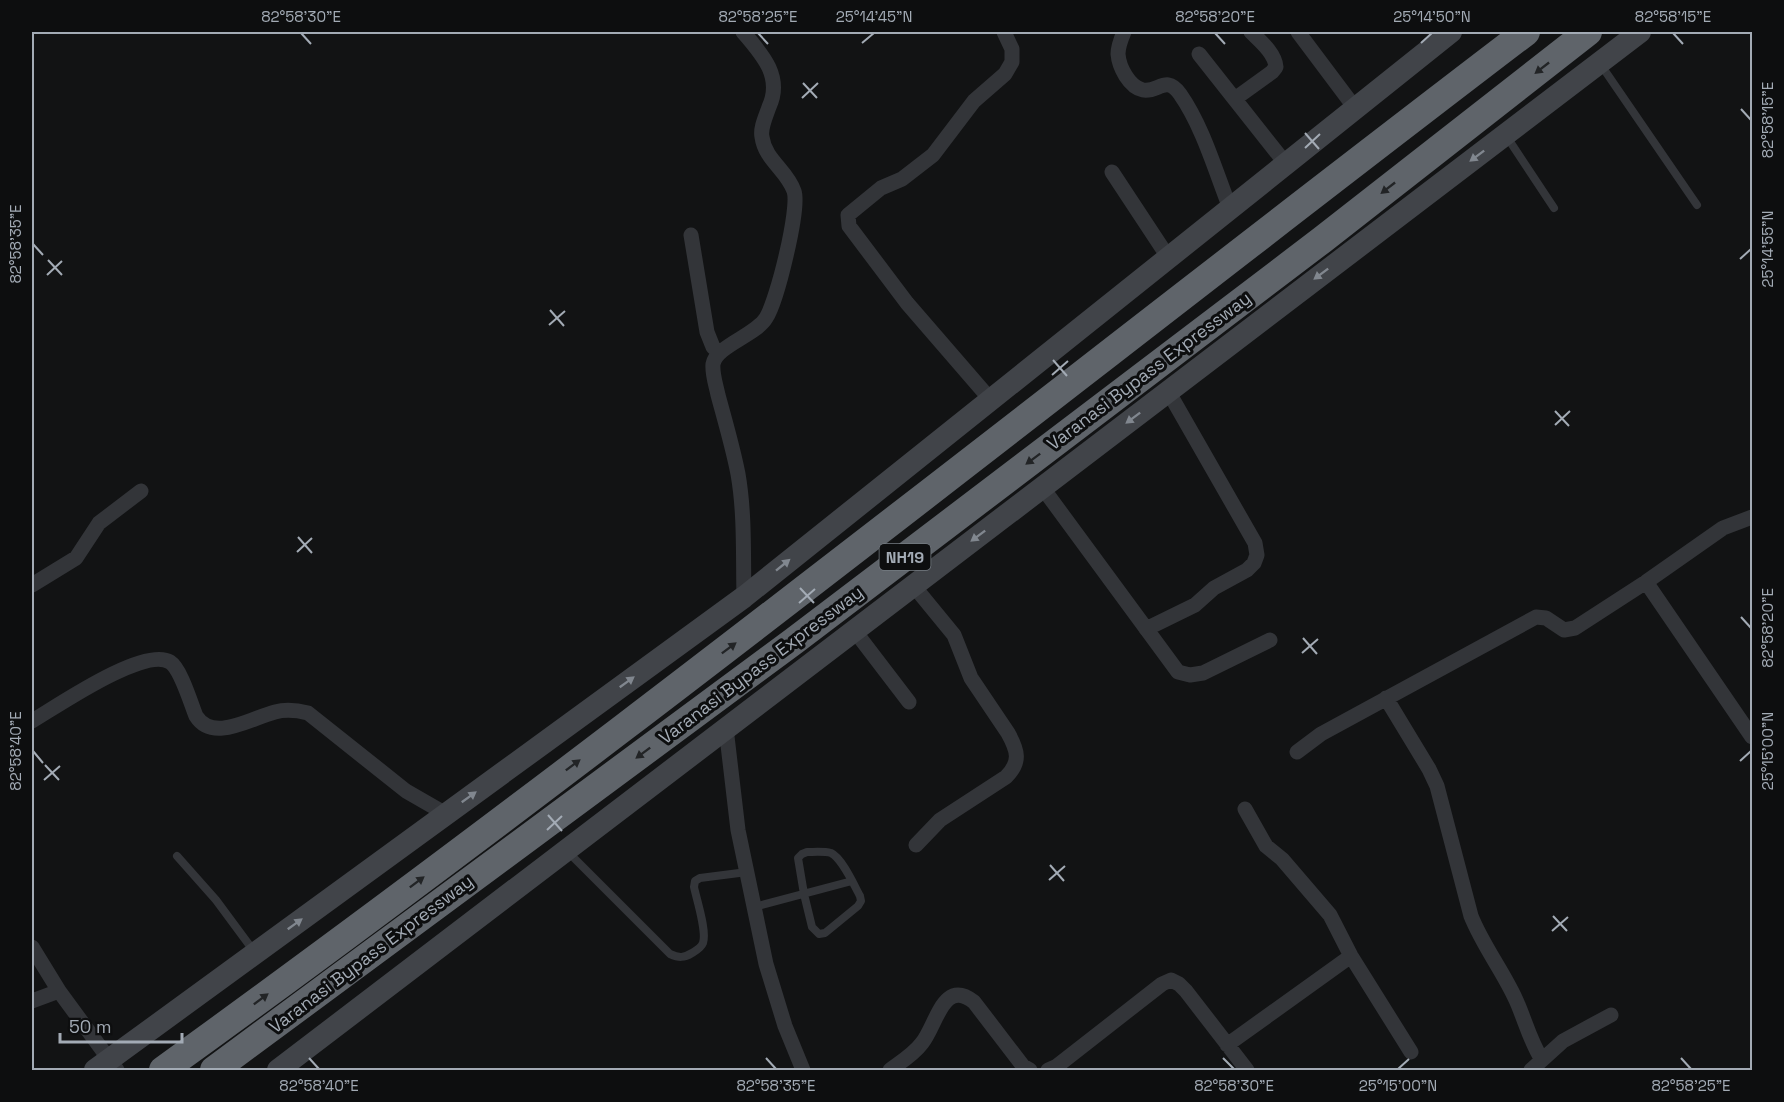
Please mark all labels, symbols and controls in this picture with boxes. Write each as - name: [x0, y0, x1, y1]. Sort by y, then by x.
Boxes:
- text: 82°58'30"E: [261, 7, 341, 26]
- text: 82°58'25"E: [718, 7, 798, 26]
- text: 25°14'45"N: [836, 7, 912, 26]
- text: 82°58'20"E: [1175, 7, 1255, 26]
- text: 25°14'50"N: [1393, 7, 1471, 26]
- text: 82°58'15"E: [1635, 7, 1711, 26]
- one-way arrow: [1534, 61, 1550, 74]
- text: 82°58'15"E: [1758, 82, 1777, 158]
- one-way arrow: [1469, 150, 1485, 162]
- one-way arrow: [1381, 181, 1396, 193]
- text: 82°58'35"E: [6, 204, 25, 284]
- text: 25°14'55"N: [1758, 211, 1777, 287]
- one-way arrow: [1314, 268, 1330, 280]
- street label: Varanasi Bypass Expressway: [1042, 286, 1255, 455]
- one-way arrow: [1125, 411, 1141, 424]
- one-way arrow: [1026, 453, 1041, 465]
- one-way arrow: [970, 529, 985, 541]
- road number: NH19: [880, 544, 930, 570]
- one-way arrow: [775, 559, 791, 572]
- street label: Varanasi Bypass Expressway: [654, 580, 867, 749]
- text: 82°58'20"E: [1758, 588, 1777, 668]
- one-way arrow: [722, 643, 737, 655]
- one-way arrow: [618, 676, 634, 688]
- text: 82°58'40"E: [6, 711, 25, 791]
- text: 25°15'00"N: [1758, 712, 1777, 790]
- one-way arrow: [635, 747, 650, 759]
- one-way arrow: [566, 760, 581, 772]
- one-way arrow: [461, 791, 477, 803]
- street label: Varanasi Bypass Expressway: [264, 869, 477, 1038]
- one-way arrow: [410, 877, 425, 889]
- one-way arrow: [287, 919, 302, 931]
- one-way arrow: [254, 994, 269, 1006]
- scale bar: [60, 1006, 182, 1044]
- text: 50 m: [69, 1015, 111, 1038]
- text: 82°58'40"E: [279, 1076, 359, 1095]
- text: 82°58'35"E: [736, 1076, 816, 1095]
- text: 82°58'30"E: [1194, 1076, 1274, 1095]
- text: 25°15'00"N: [1359, 1076, 1437, 1095]
- text: 82°58'25"E: [1651, 1076, 1731, 1095]

